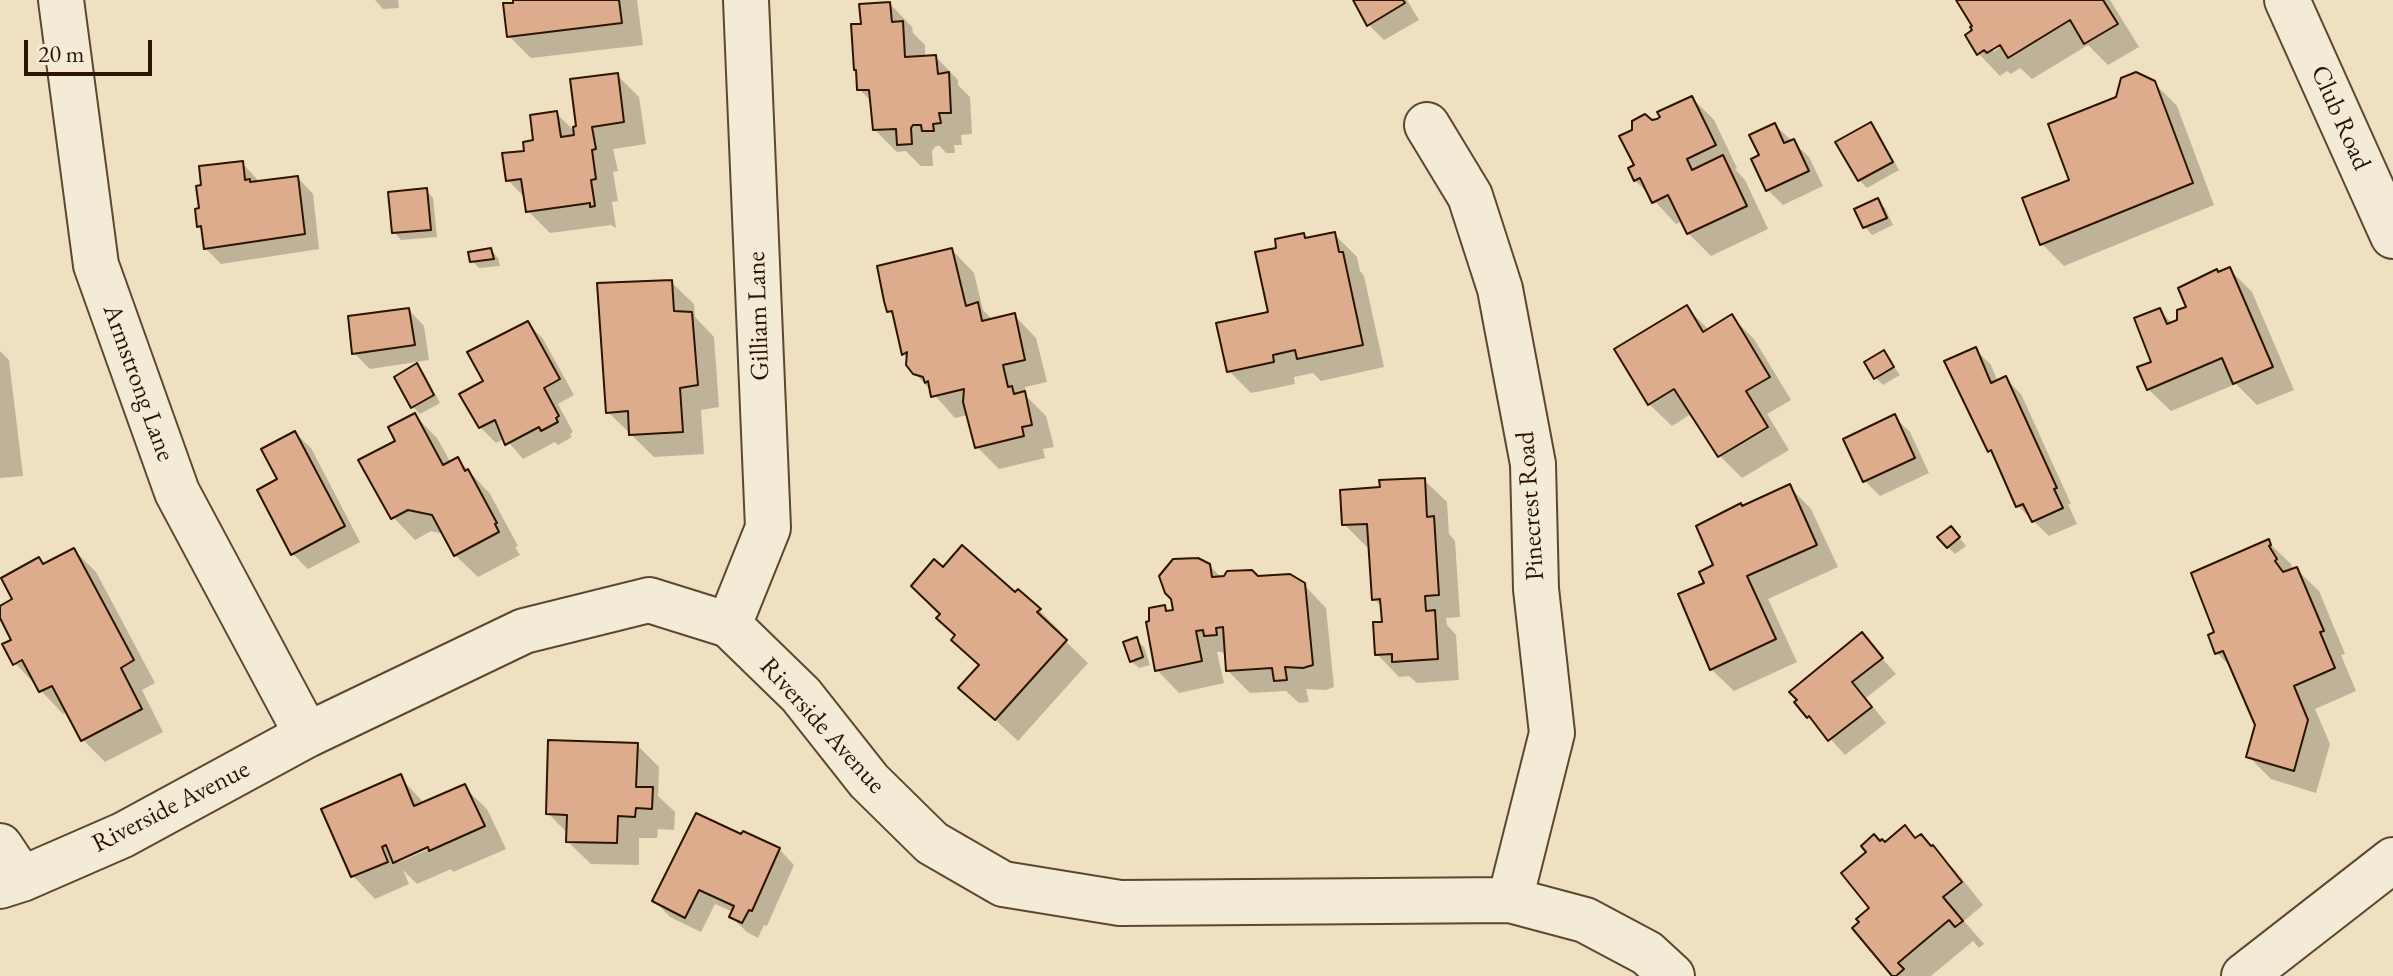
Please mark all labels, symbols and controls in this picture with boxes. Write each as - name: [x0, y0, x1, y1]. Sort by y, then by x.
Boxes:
- scale bar: [28, 24, 156, 74]
- text: 20 m: [38, 38, 85, 69]
- street label: Club Road: [2303, 61, 2377, 175]
- street label: Gilliam Lane: [741, 251, 777, 381]
- street label: Armstrong Lane: [95, 300, 181, 466]
- street label: Pinecrest Road: [1510, 430, 1552, 582]
- street label: Riverside Avenue: [753, 652, 891, 800]
- street label: Riverside Avenue: [87, 754, 255, 860]

